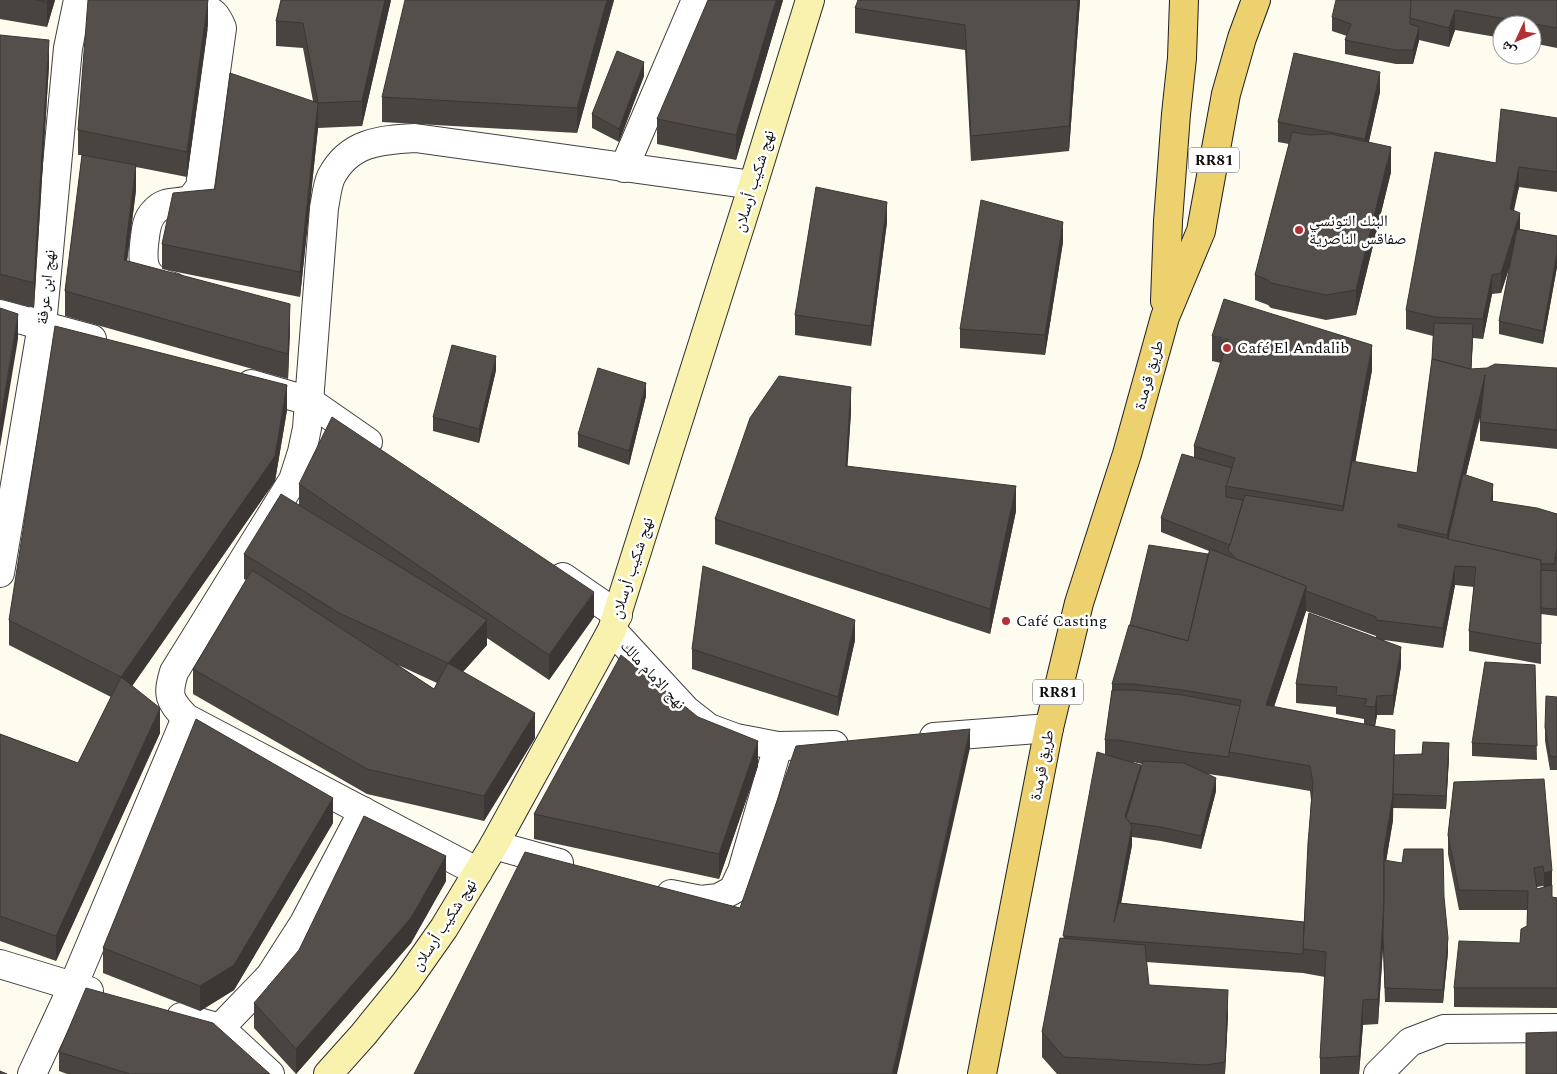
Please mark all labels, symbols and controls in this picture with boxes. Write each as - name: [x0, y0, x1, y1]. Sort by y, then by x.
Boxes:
- north arrow: [1492, 15, 1542, 65]
- text: ش: [1495, 36, 1521, 61]
- street label: نهج شكيب أرسلان: [727, 127, 781, 235]
- road number: RR81: [1189, 148, 1239, 172]
- place label: البنك التونسي صفاقس الناصرية: [1309, 209, 1407, 251]
- marker: البنك التونسي صفاقس الناصرية: [1293, 224, 1305, 236]
- street label: نهج ابن عرفة: [30, 248, 62, 326]
- place label: Café El Andalib: [1237, 336, 1349, 360]
- street label: طريق قرمدة: [1128, 337, 1170, 413]
- marker: Café El Andalib: [1221, 342, 1233, 354]
- street label: نهج شكيب أرسلان: [604, 514, 660, 622]
- place label: Café Casting: [1016, 609, 1107, 633]
- marker: Café Casting: [1000, 615, 1012, 627]
- street label: نهج الإمام مالك: [615, 635, 691, 715]
- road number: RR81: [1033, 680, 1083, 704]
- street label: طريق قرمدة: [1023, 728, 1061, 802]
- street label: نهج شكيب أرسلان: [405, 874, 483, 976]

